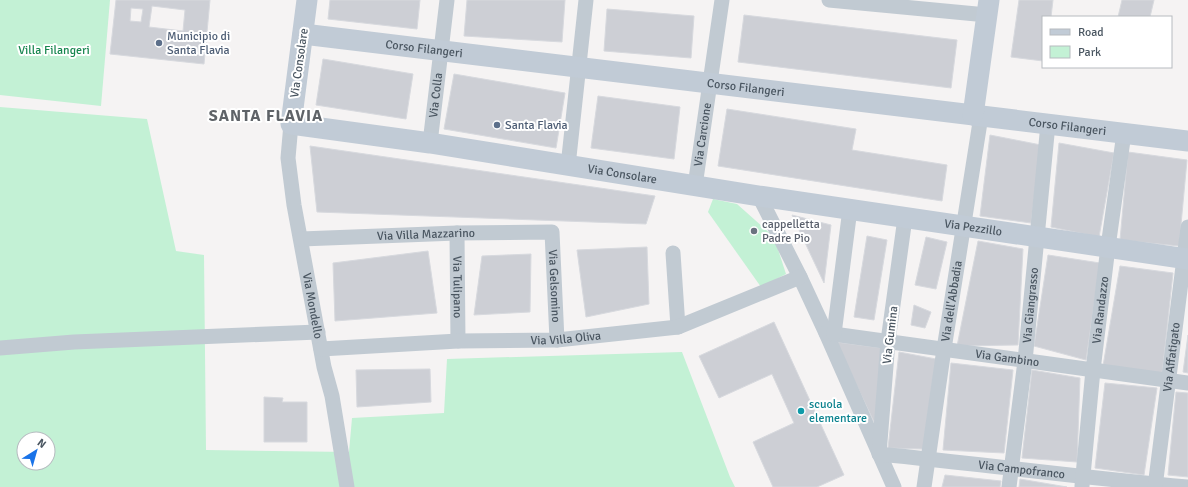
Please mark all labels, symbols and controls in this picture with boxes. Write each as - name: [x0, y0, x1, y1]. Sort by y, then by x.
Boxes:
- legend: [1042, 16, 1172, 68]
- text: Road: [1078, 25, 1104, 40]
- street label: Via Consolare: [287, 27, 312, 99]
- place label: Municipio di Santa Flavia: [167, 29, 230, 58]
- street label: Corso Filangeri: [384, 37, 464, 61]
- marker: Municipio di Santa Flavia: [154, 38, 164, 48]
- park label: Villa Filangeri: [18, 43, 90, 58]
- text: Park: [1078, 45, 1101, 60]
- street label: Via Colla: [426, 72, 446, 119]
- street label: Corso Filangeri: [706, 76, 785, 100]
- street label: Via Carcione: [691, 102, 715, 167]
- district label: SANTA FLAVIA: [209, 106, 323, 126]
- street label: Corso Filangeri: [1028, 115, 1107, 139]
- place label: Santa Flavia: [505, 118, 568, 133]
- marker: Santa Flavia: [492, 120, 502, 130]
- street label: Via Consolare: [586, 161, 658, 187]
- street label: Via Pezzillo: [943, 216, 1003, 240]
- place label: cappelletta Padre Pio: [762, 217, 820, 246]
- street label: Via Villa Mazzarino: [377, 226, 475, 244]
- marker: cappelletta Padre Pio: [749, 226, 759, 236]
- street label: Via Gelsomino: [545, 249, 563, 323]
- street label: Via Tulipano: [449, 256, 465, 318]
- street label: Via dell'Abbadia: [938, 259, 966, 343]
- street label: Via Giangrasso: [1020, 267, 1042, 344]
- street label: Via Mondello: [299, 272, 326, 340]
- street label: Via Randazzo: [1089, 275, 1112, 345]
- street label: Via Gumina: [879, 305, 902, 365]
- street label: Via Affatigato: [1160, 321, 1184, 393]
- street label: Via Villa Oliva: [530, 328, 602, 348]
- street label: Via Gambino: [974, 347, 1040, 370]
- place label: scuola elementare: [809, 397, 867, 426]
- marker: scuola elementare: [796, 406, 806, 416]
- north arrow: [16, 431, 56, 471]
- text: N: [35, 436, 49, 451]
- street label: Via Campofranco: [977, 458, 1066, 482]

